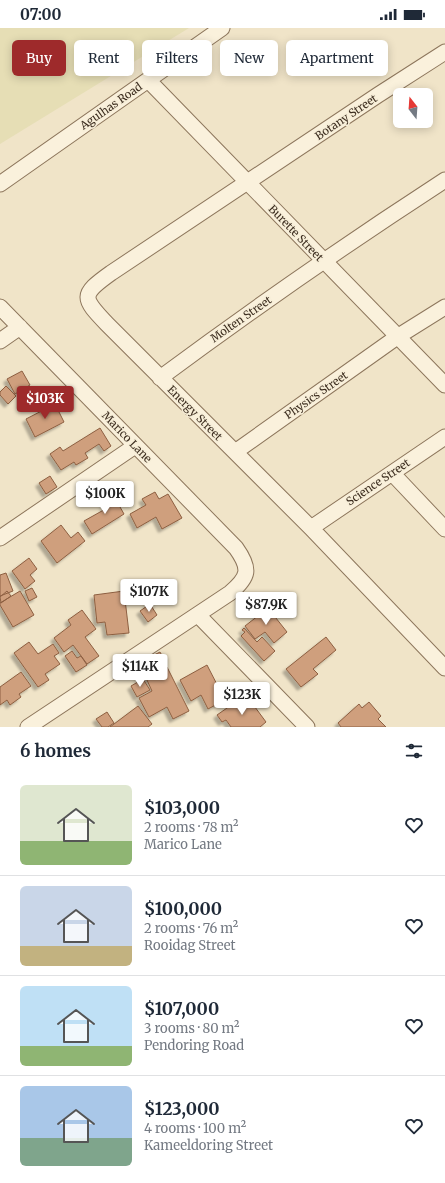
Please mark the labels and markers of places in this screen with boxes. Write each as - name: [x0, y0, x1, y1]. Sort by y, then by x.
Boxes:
- pin: $103K: [17, 386, 73, 420]
- pin: $100K: [77, 481, 133, 515]
- pin: $107K: [121, 579, 177, 613]
- pin: $87.9K: [233, 592, 299, 626]
- pin: $114K: [112, 654, 168, 688]
- pin: $123K: [214, 682, 270, 716]

